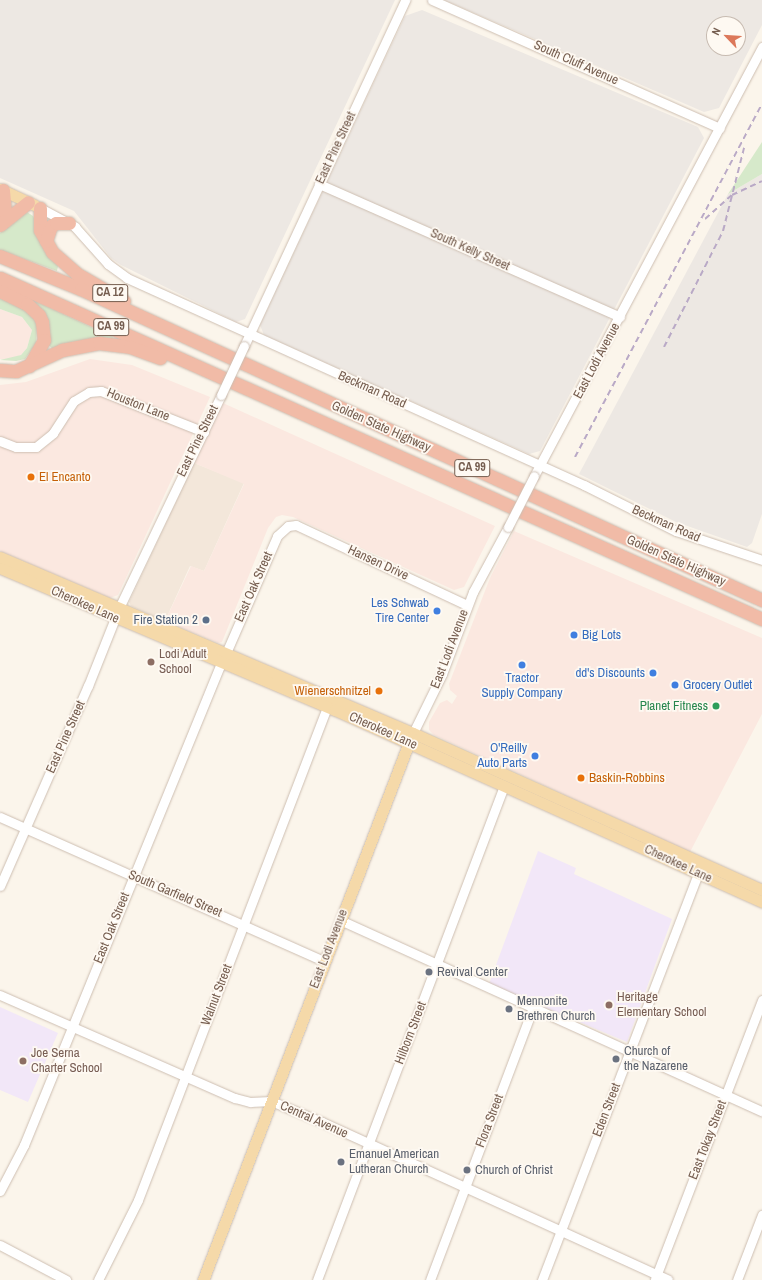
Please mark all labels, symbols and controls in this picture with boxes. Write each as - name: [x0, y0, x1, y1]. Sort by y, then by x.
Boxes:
- north arrow: [706, 16, 746, 56]
- text: N: [708, 25, 724, 37]
- street label: South Cluff Avenue: [531, 37, 621, 89]
- street label: East Pine Street: [313, 110, 359, 186]
- street label: South Kelly Street: [428, 226, 512, 274]
- road number: CA 12: [92, 283, 128, 303]
- road number: CA 99: [93, 317, 129, 337]
- street label: East Lodi Avenue: [570, 320, 624, 402]
- street label: Beckman Road: [336, 368, 408, 412]
- street label: Houston Lane: [104, 385, 172, 425]
- street label: Golden State Highway: [329, 398, 433, 456]
- street label: East Pine Street: [174, 403, 222, 479]
- road number: CA 99: [454, 458, 490, 478]
- place label: El Encanto: [39, 469, 91, 485]
- marker: El Encanto: [26, 472, 36, 482]
- street label: Beckman Road: [630, 502, 702, 546]
- street label: Golden State Highway: [624, 532, 728, 590]
- street label: Hansen Drive: [345, 542, 411, 584]
- street label: East Oak Street: [232, 549, 276, 625]
- street label: Cherokee Lane: [49, 583, 121, 627]
- place label: Les Schwab Tire Center: [371, 596, 429, 627]
- marker: Les Schwab Tire Center: [432, 606, 442, 616]
- street label: East Lodi Avenue: [428, 607, 472, 691]
- place label: Fire Station 2: [133, 612, 198, 628]
- marker: Fire Station 2: [201, 615, 211, 625]
- place label: Big Lots: [582, 627, 621, 643]
- marker: Big Lots: [569, 630, 579, 640]
- place label: Lodi Adult School: [159, 647, 207, 678]
- marker: Lodi Adult School: [146, 657, 156, 667]
- marker: Tractor Supply Company: [517, 660, 527, 670]
- place label: dd's Discounts: [575, 665, 645, 681]
- marker: dd's Discounts: [648, 668, 658, 678]
- place label: Tractor Supply Company: [481, 671, 563, 702]
- place label: Grocery Outlet: [683, 677, 752, 693]
- marker: Grocery Outlet: [670, 680, 680, 690]
- place label: Wienerschnitzel: [295, 683, 371, 699]
- marker: Wienerschnitzel: [374, 686, 384, 696]
- street label: East Pine Street: [43, 698, 89, 776]
- place label: Planet Fitness: [640, 698, 708, 714]
- marker: Planet Fitness: [711, 701, 721, 711]
- street label: Cherokee Lane: [347, 709, 419, 753]
- place label: O'Reilly Auto Parts: [477, 741, 527, 772]
- marker: O'Reilly Auto Parts: [530, 751, 540, 761]
- place label: Baskin-Robbins: [589, 770, 665, 786]
- marker: Baskin-Robbins: [576, 773, 586, 783]
- street label: Cherokee Lane: [642, 842, 714, 886]
- street label: South Garfield Street: [126, 867, 224, 921]
- street label: East Oak Street: [91, 890, 133, 966]
- street label: East Lodi Avenue: [307, 907, 351, 991]
- street label: Walnut Street: [198, 962, 236, 1028]
- place label: Revival Center: [437, 964, 507, 980]
- marker: Revival Center: [424, 967, 434, 977]
- place label: Heritage Elementary School: [617, 990, 706, 1021]
- place label: Mennonite Brethren Church: [517, 994, 595, 1025]
- street label: Hilborn Street: [392, 1000, 430, 1066]
- marker: Heritage Elementary School: [604, 1000, 614, 1010]
- marker: Mennonite Brethren Church: [504, 1004, 514, 1014]
- place label: Church of the Nazarene: [624, 1044, 688, 1075]
- place label: Joe Serna Charter School: [31, 1046, 102, 1077]
- marker: Church of the Nazarene: [611, 1054, 621, 1064]
- marker: Joe Serna Charter School: [18, 1056, 28, 1066]
- street label: Eden Street: [590, 1081, 624, 1139]
- street label: Flora Street: [473, 1092, 507, 1150]
- street label: Central Avenue: [277, 1098, 351, 1142]
- street label: East Tokay Street: [686, 1098, 730, 1182]
- place label: Emanuel American Lutheran Church: [349, 1147, 440, 1178]
- marker: Emanuel American Lutheran Church: [336, 1157, 346, 1167]
- place label: Church of Christ: [475, 1162, 553, 1178]
- marker: Church of Christ: [462, 1165, 472, 1175]

